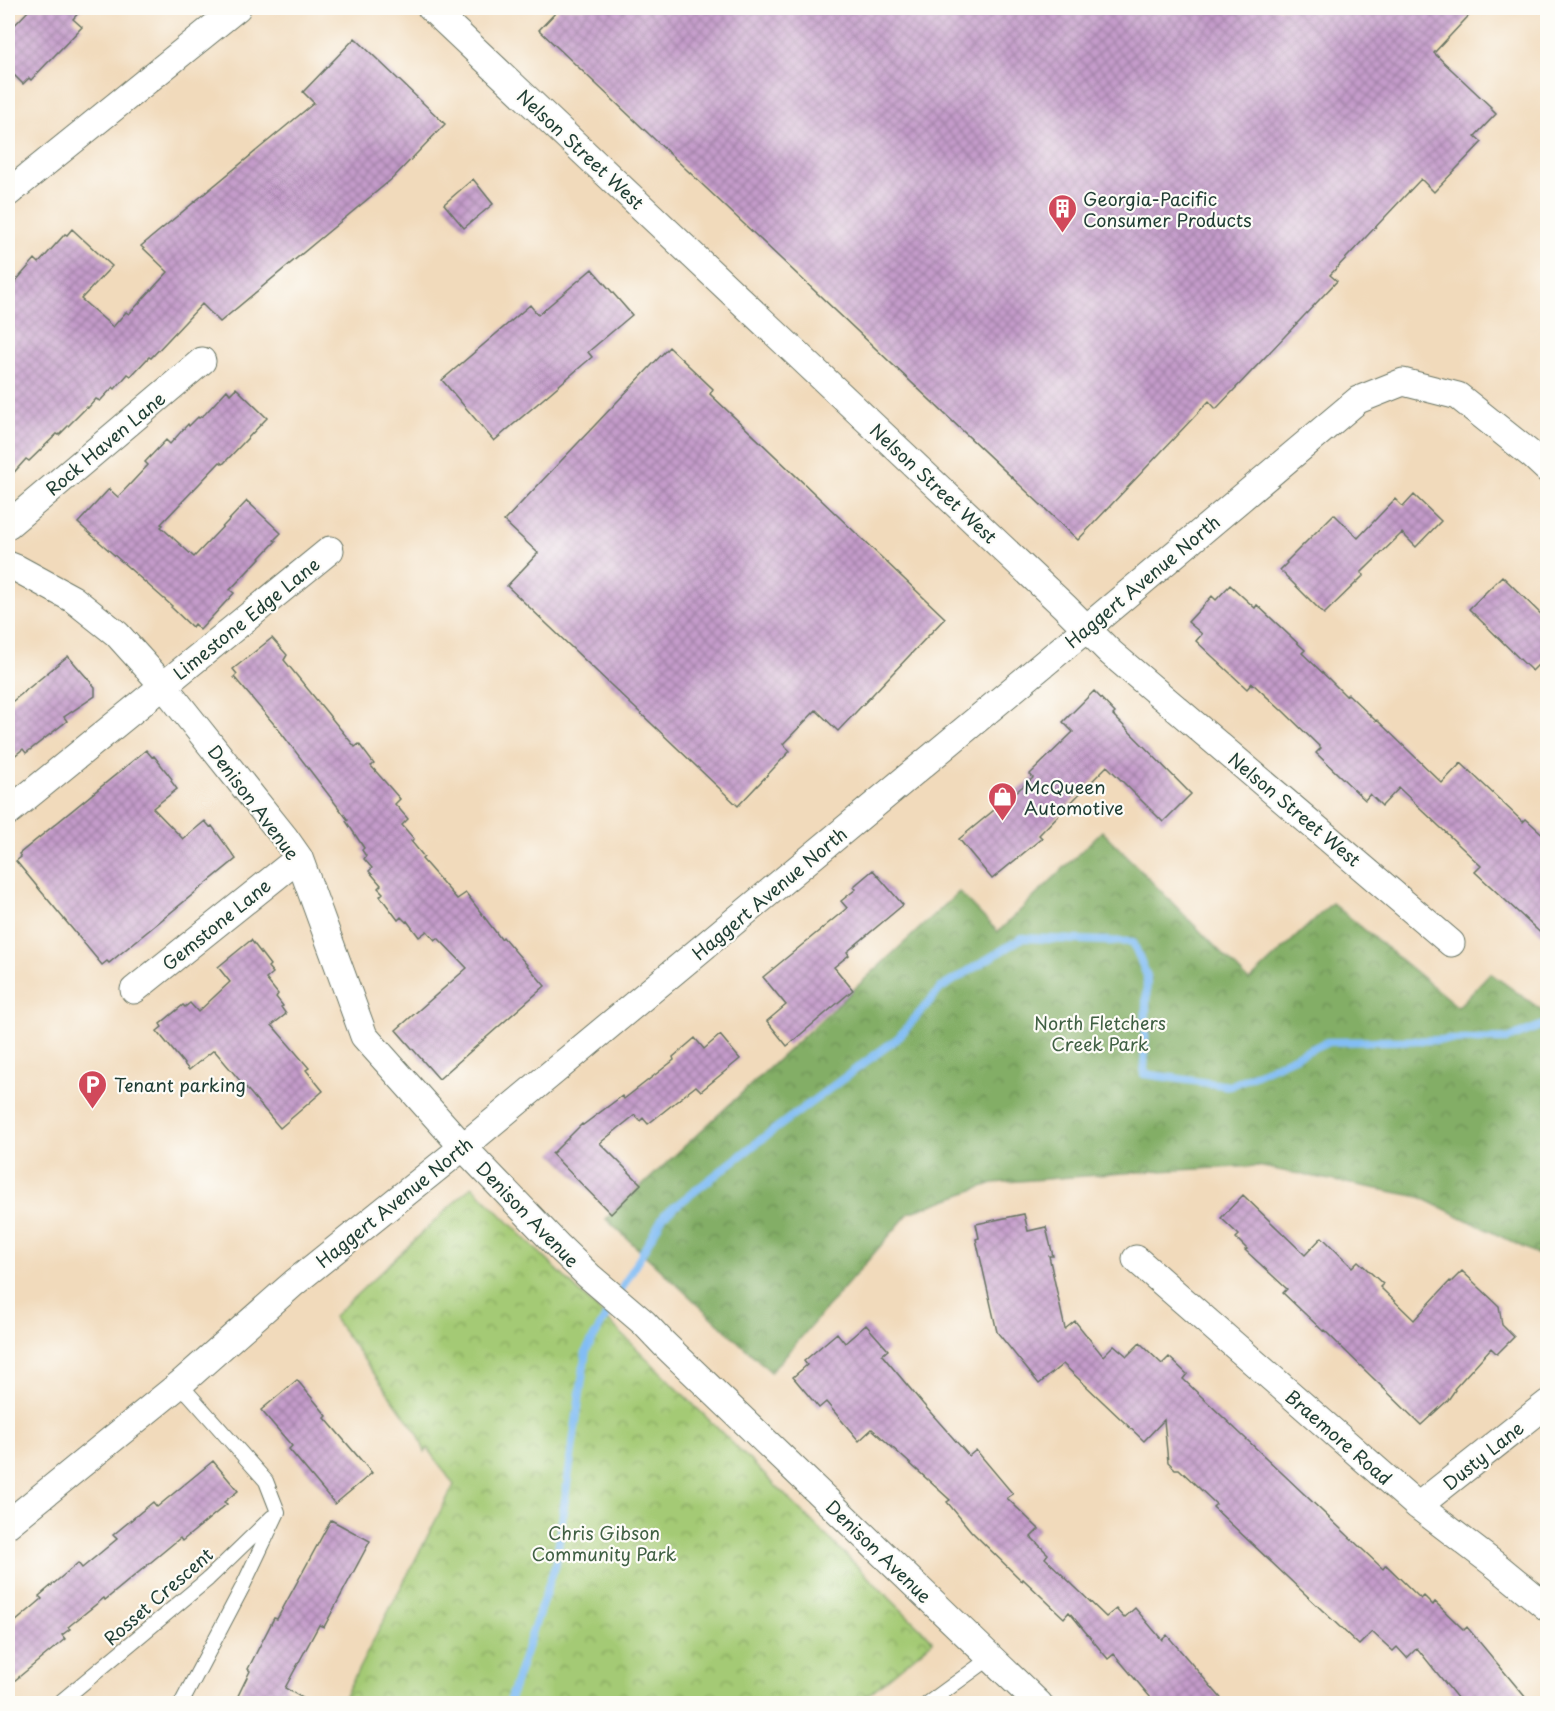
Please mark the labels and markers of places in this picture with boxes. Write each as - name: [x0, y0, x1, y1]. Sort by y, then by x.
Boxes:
- place label: Georgia-Pacific Consumer Products: [1083, 185, 1252, 233]
- building icon: Georgia-Pacific Consumer Products: [1046, 192, 1078, 234]
- place label: McQueen Automotive: [1024, 773, 1124, 821]
- shop icon: McQueen Automotive: [987, 780, 1019, 822]
- parking icon: Tenant parking: [77, 1068, 109, 1110]
- place label: Tenant parking: [114, 1071, 246, 1098]

